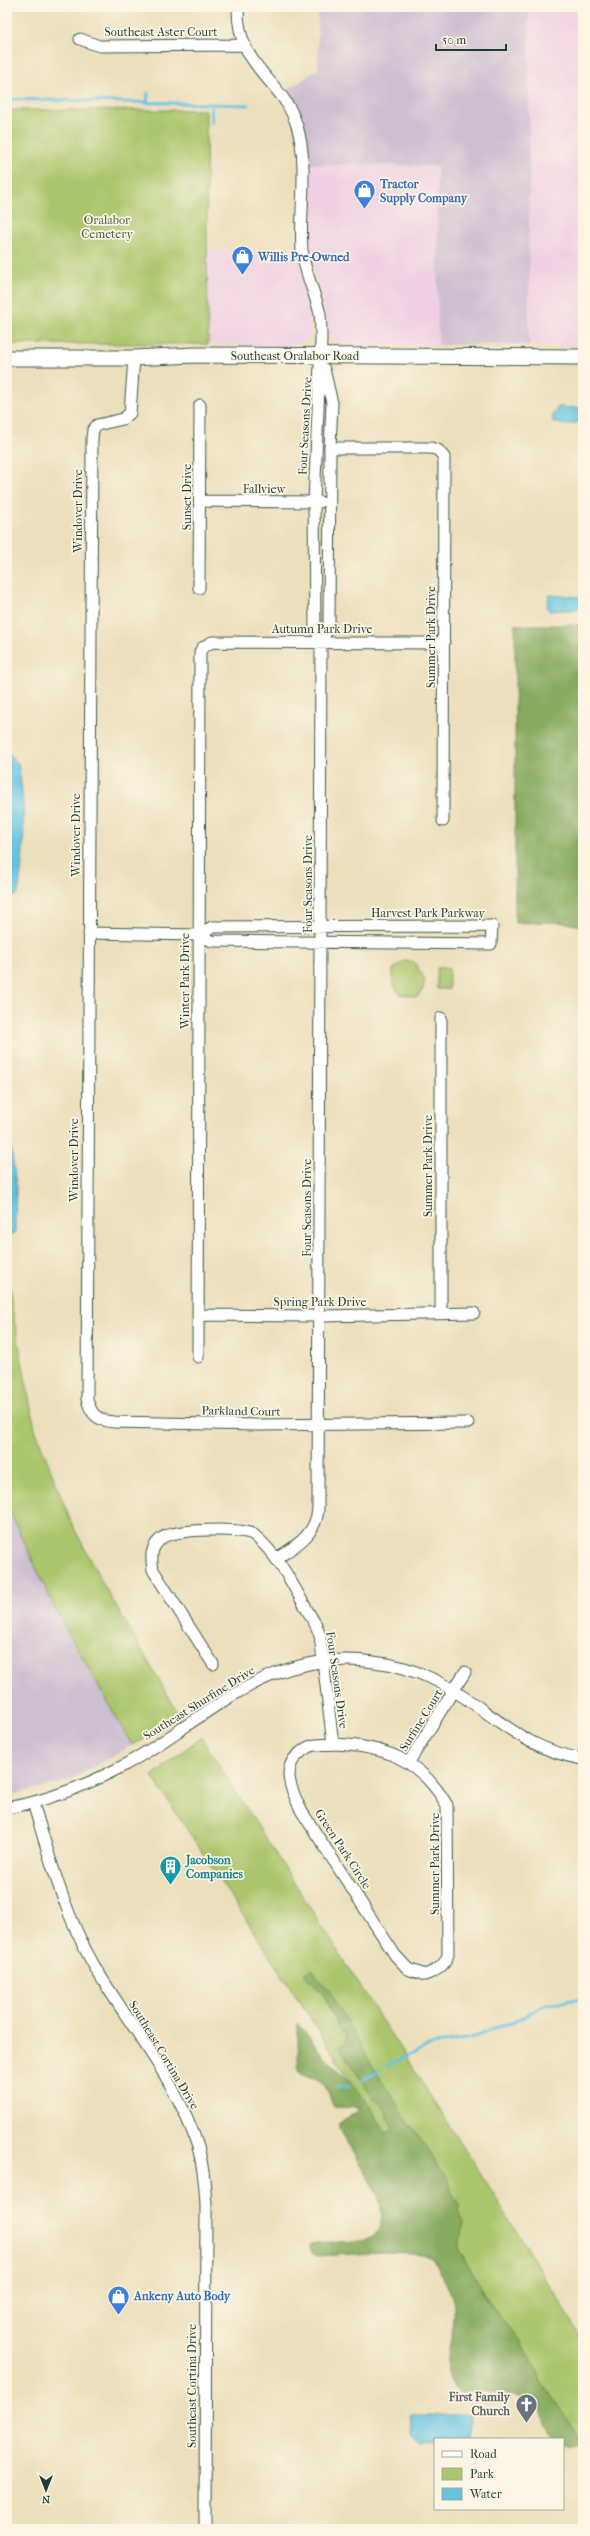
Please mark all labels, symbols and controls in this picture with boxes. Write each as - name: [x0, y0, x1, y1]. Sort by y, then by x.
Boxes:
- street label: Southeast Aster Court: [104, 25, 218, 39]
- scale bar: [436, 26, 506, 52]
- text: 50 m: [442, 33, 466, 47]
- place label: Tractor Supply Company: [379, 177, 468, 206]
- shop icon: Tractor Supply Company: [352, 178, 378, 211]
- park label: Oralabor Cemetery: [81, 213, 133, 241]
- shop icon: Willis Pre-Owned: [229, 244, 255, 277]
- place label: Willis Pre-Owned: [257, 250, 350, 264]
- street label: Southeast Oralabor Road: [231, 349, 360, 363]
- street label: Four Seasons Drive: [295, 377, 315, 475]
- street label: Sunset Drive: [180, 464, 194, 530]
- street label: Windover Drive: [71, 469, 85, 554]
- street label: Fallview: [243, 482, 286, 496]
- street label: Summer Park Drive: [424, 586, 438, 688]
- street label: Autumn Park Drive: [271, 622, 372, 636]
- street label: Windover Drive: [69, 793, 83, 878]
- street label: Four Seasons Drive: [301, 835, 315, 933]
- street label: Harvest Park Parkway: [371, 906, 486, 920]
- street label: Winter Park Drive: [178, 933, 192, 1030]
- street label: Summer Park Drive: [421, 1115, 435, 1217]
- street label: Windover Drive: [67, 1118, 81, 1203]
- street label: Four Seasons Drive: [300, 1159, 314, 1257]
- street label: Spring Park Drive: [274, 1295, 367, 1309]
- street label: Parkland Court: [201, 1403, 281, 1419]
- street label: Four Seasons Drive: [323, 1630, 351, 1730]
- street label: Southeast Shurfine Drive: [141, 1663, 257, 1743]
- street label: Surfine Court: [396, 1686, 446, 1754]
- street label: Green Park Circle: [312, 1806, 374, 1892]
- street label: Summer Park Drive: [428, 1813, 442, 1915]
- place label: Jacobson Companies: [184, 1853, 244, 1882]
- building icon: Jacobson Companies: [157, 1854, 183, 1887]
- street label: Southeast Cortina Drive: [126, 1998, 202, 2112]
- shop icon: Ankeny Auto Body: [106, 2283, 132, 2316]
- place label: Ankeny Auto Body: [133, 2289, 231, 2304]
- street label: Southeast Cortina Drive: [185, 2324, 199, 2448]
- place label: First Family Church: [448, 2390, 511, 2418]
- church icon: First Family Church: [513, 2391, 539, 2424]
- legend: [434, 2438, 564, 2510]
- text: Road: [470, 2447, 497, 2461]
- text: Park: [470, 2467, 495, 2481]
- north arrow: [26, 2470, 66, 2510]
- text: Water: [469, 2487, 503, 2501]
- text: N: [41, 2493, 50, 2506]

